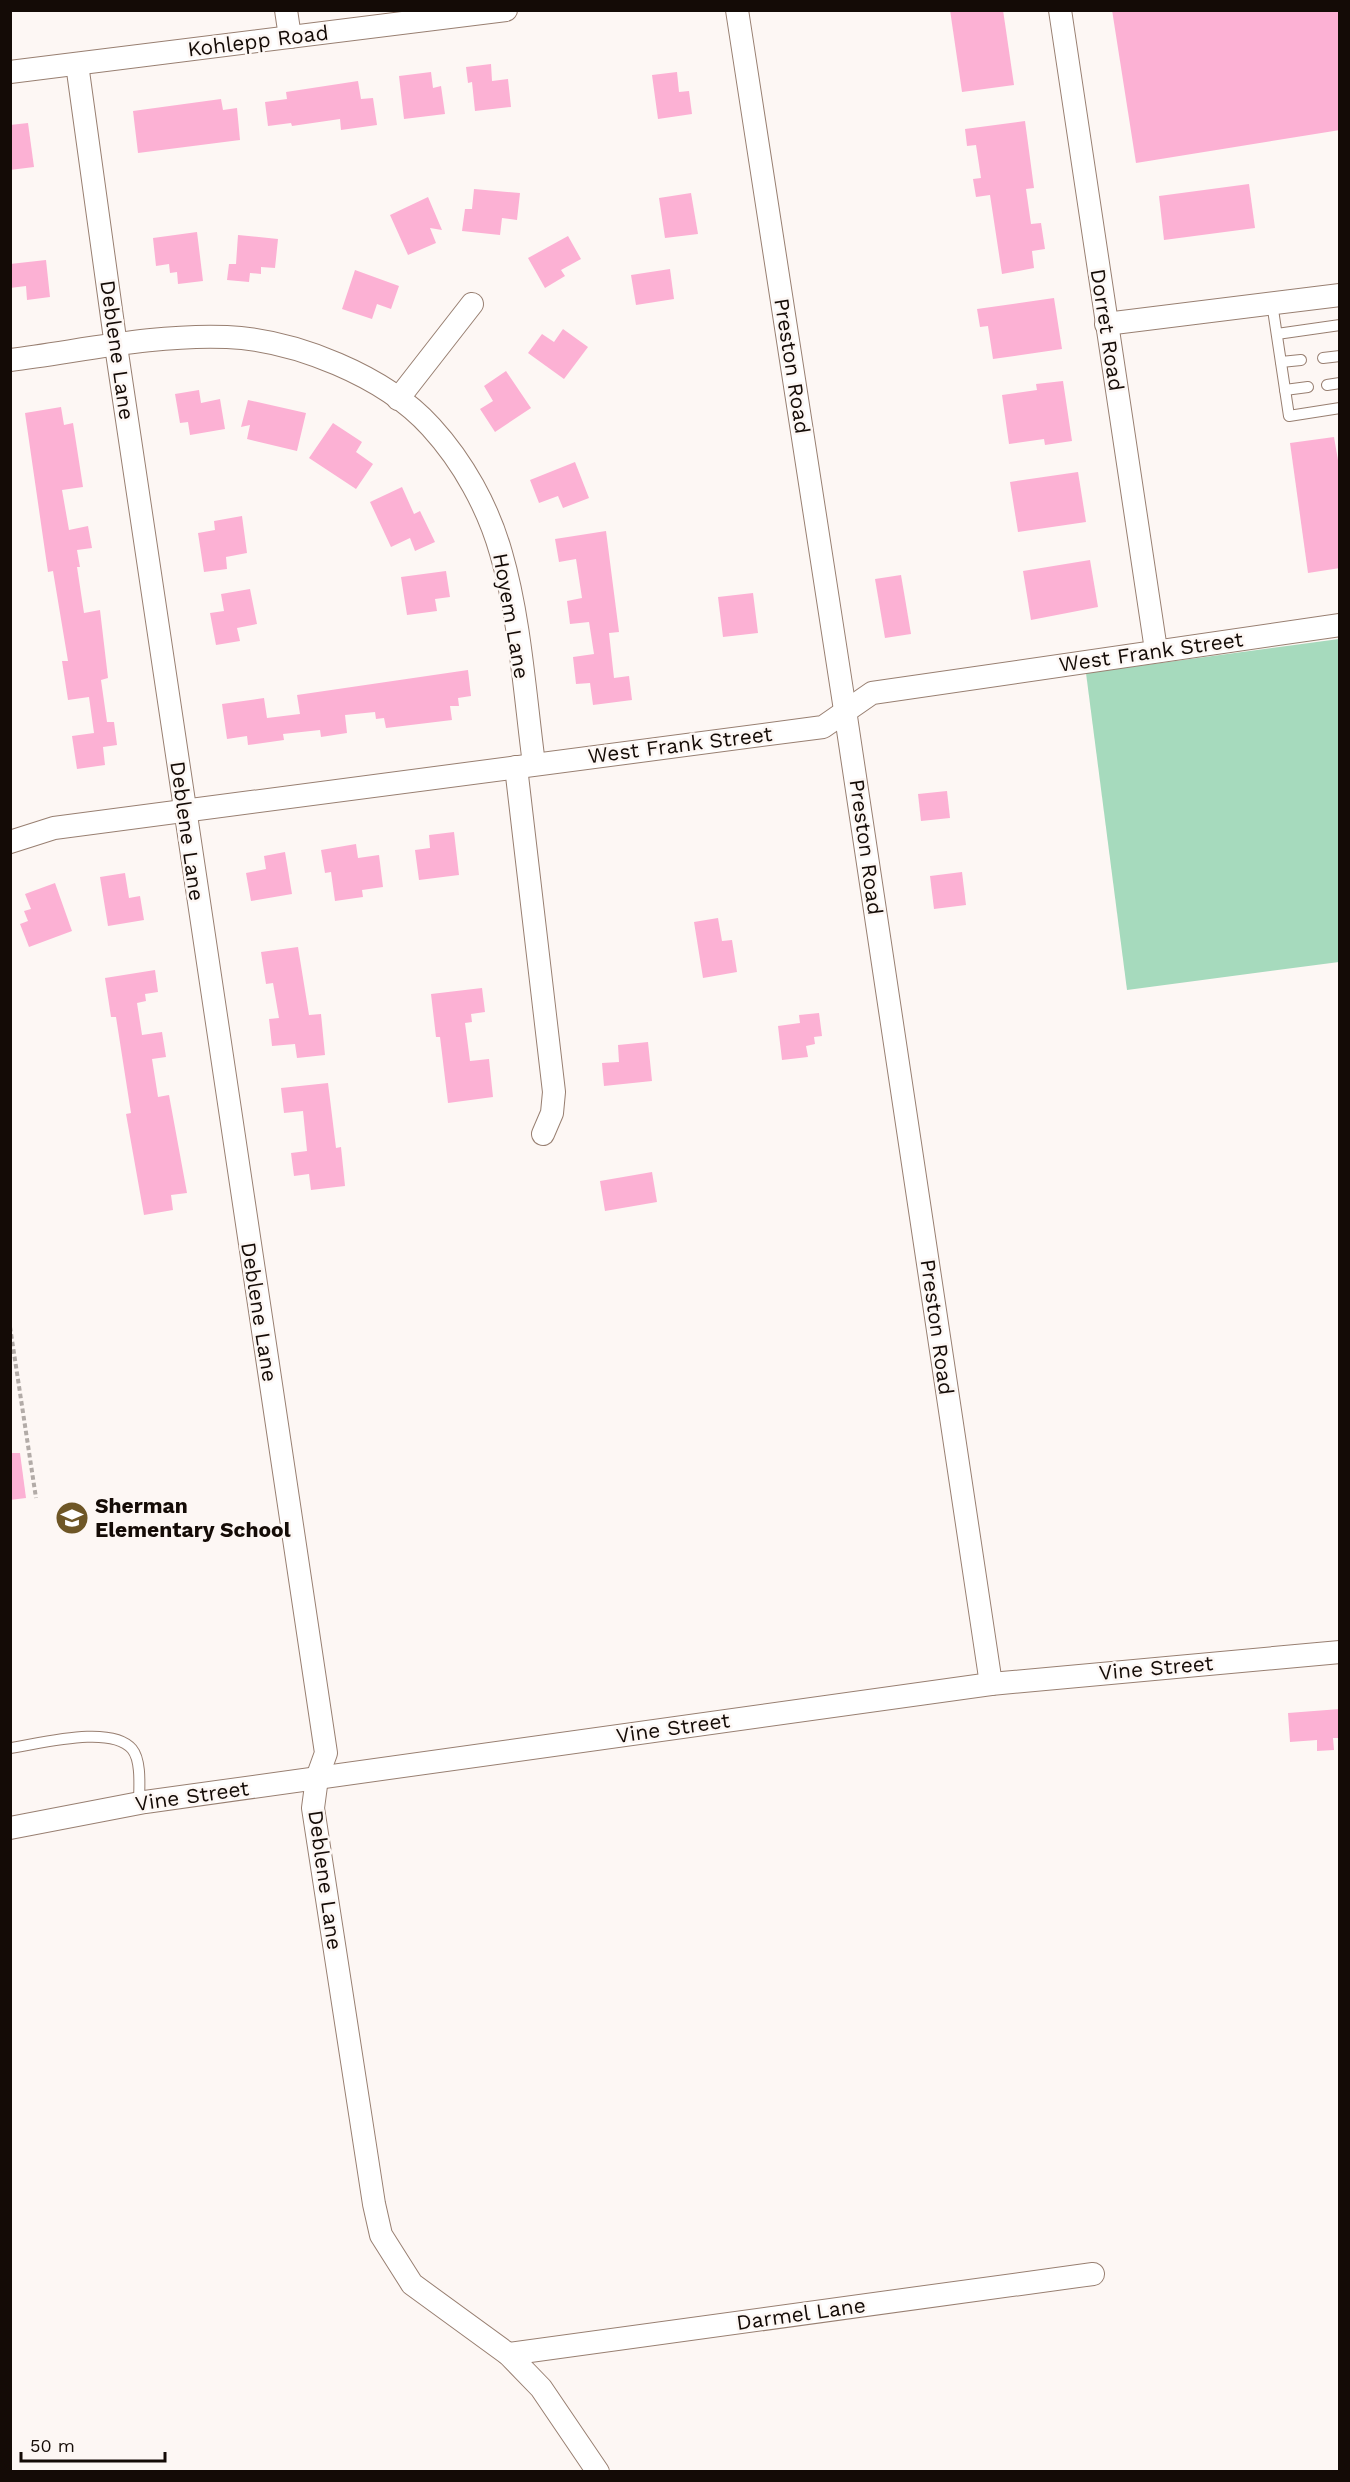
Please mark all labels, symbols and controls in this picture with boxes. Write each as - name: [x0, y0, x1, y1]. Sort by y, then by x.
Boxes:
- street label: Kohlepp Road: [186, 19, 330, 62]
- street label: Dorret Road: [1085, 267, 1130, 393]
- street label: Deblene Lane: [95, 278, 140, 421]
- street label: Preston Road: [769, 296, 816, 436]
- street label: Hoyem Lane: [488, 551, 535, 681]
- street label: West Frank Street: [1057, 626, 1245, 677]
- street label: West Frank Street: [586, 721, 774, 768]
- street label: Deblene Lane: [165, 759, 210, 902]
- street label: Preston Road: [845, 777, 888, 917]
- street label: Deblene Lane: [236, 1240, 283, 1383]
- street label: Preston Road: [916, 1257, 959, 1397]
- place label: Sherman Elementary School: [95, 1493, 291, 1542]
- school or university icon: Sherman Elementary School: [54, 1500, 90, 1536]
- street label: Vine Street: [1098, 1650, 1214, 1685]
- street label: Vine Street: [614, 1707, 732, 1748]
- street label: Vine Street: [133, 1775, 251, 1816]
- street label: Deblene Lane: [303, 1808, 348, 1951]
- street label: Darmel Lane: [735, 2292, 867, 2335]
- scale bar: [21, 2425, 165, 2463]
- text: 50 m: [30, 2435, 75, 2456]

